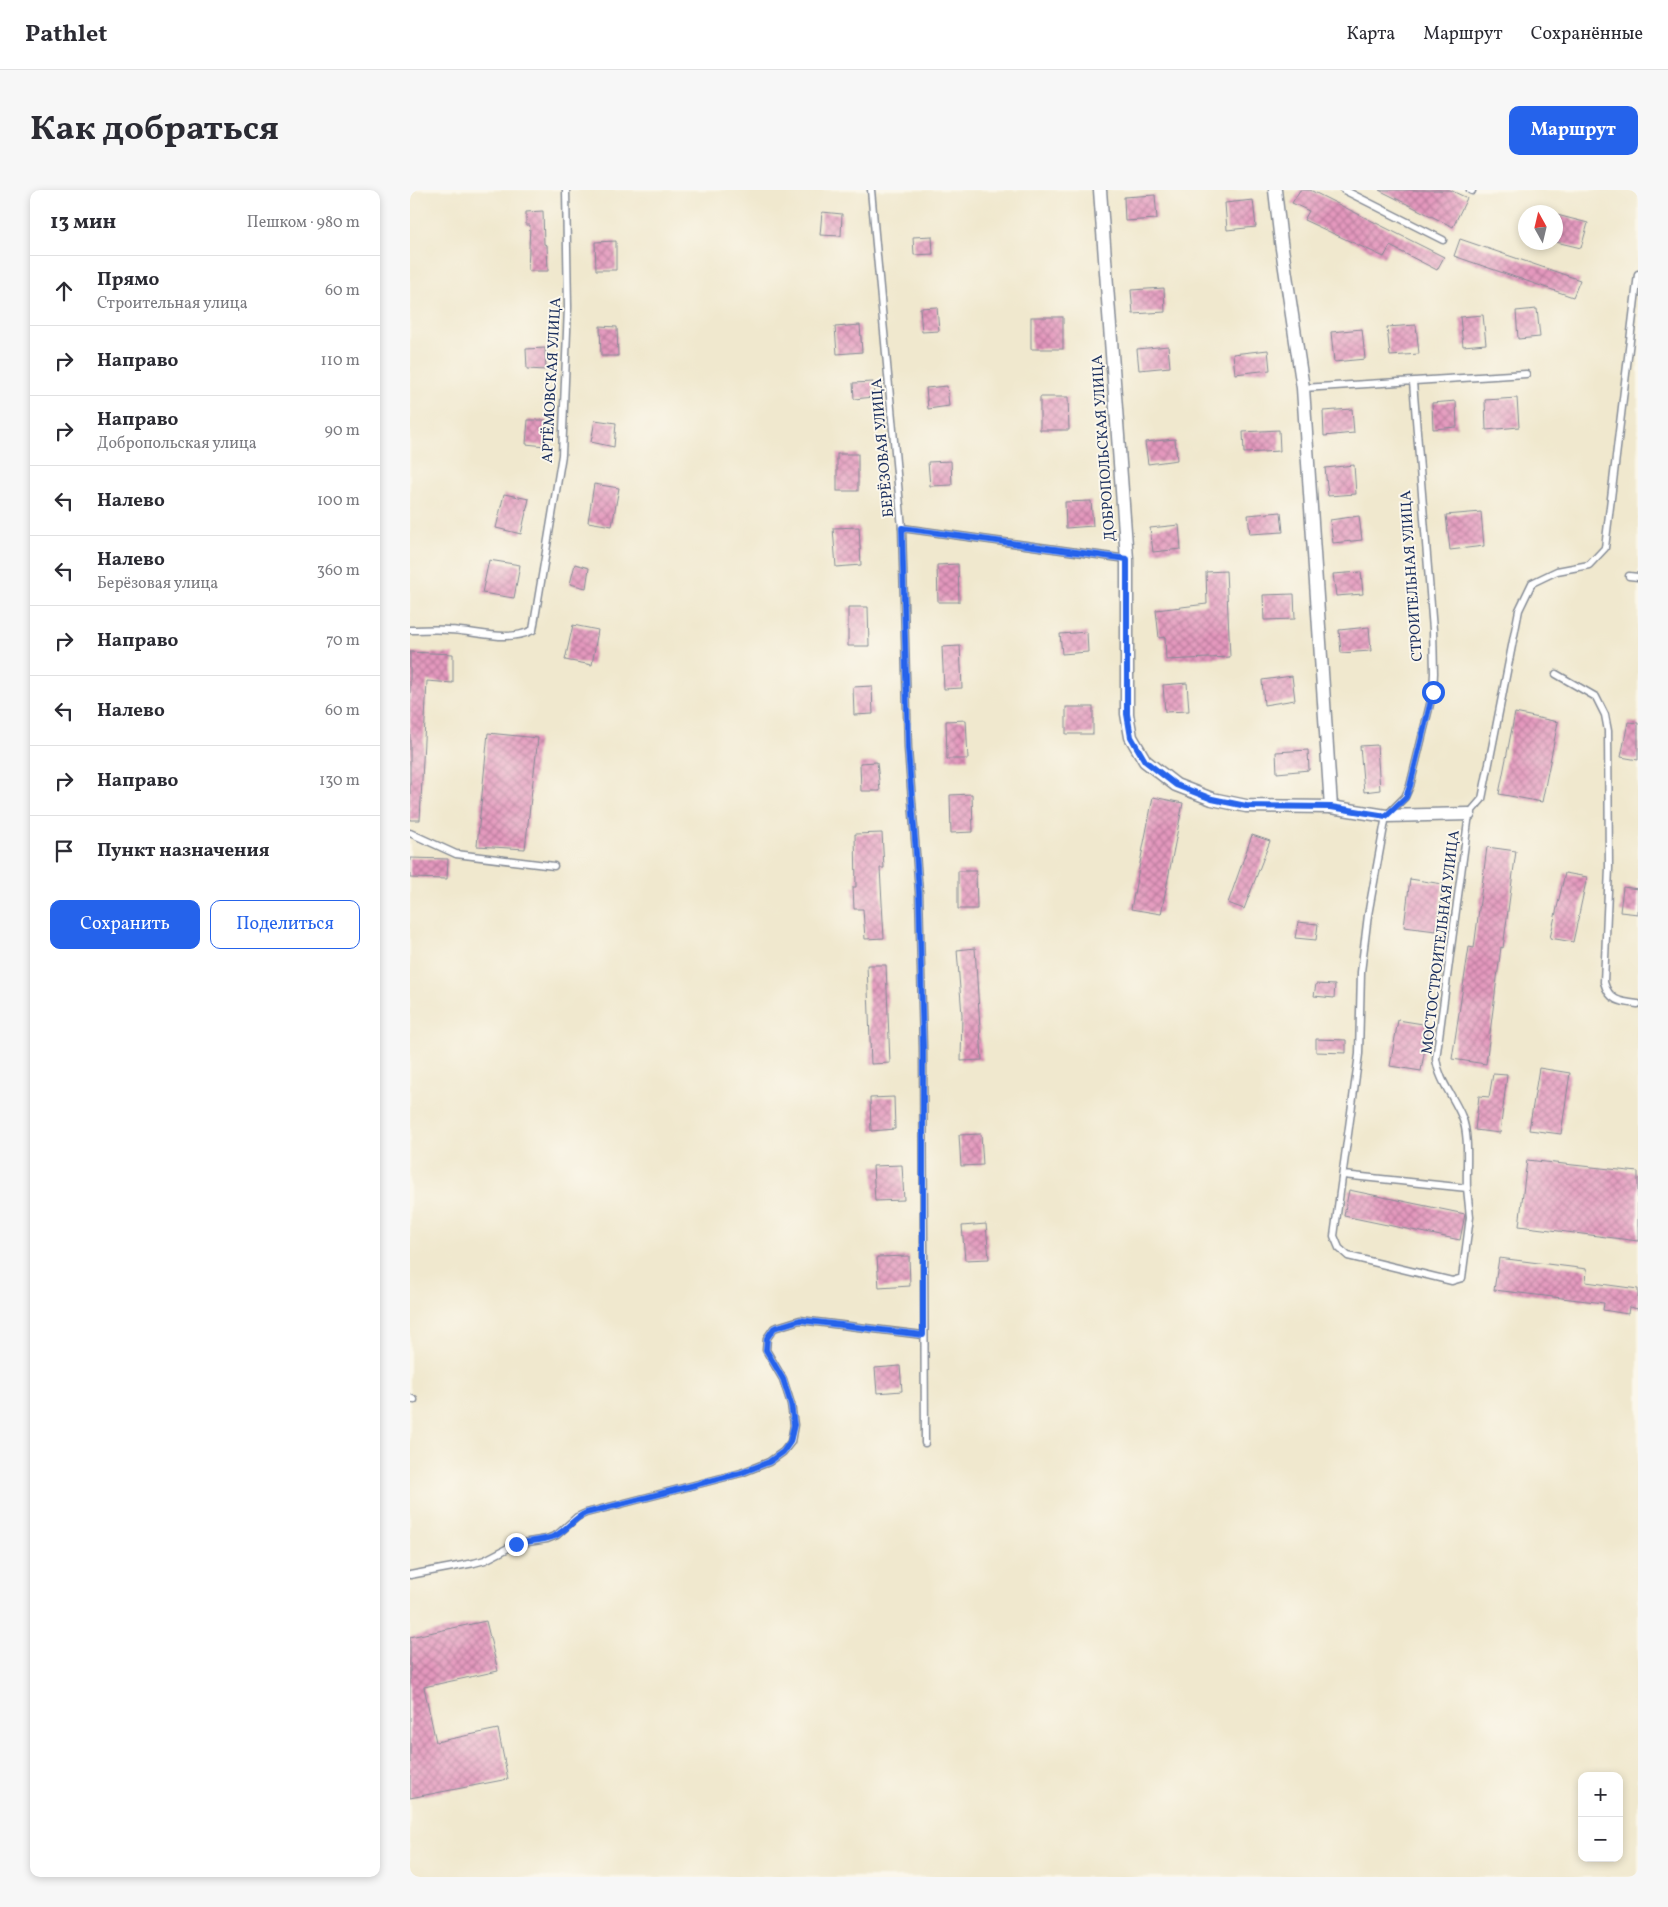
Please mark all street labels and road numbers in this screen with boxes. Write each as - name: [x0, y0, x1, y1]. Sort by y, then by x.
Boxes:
- street label: АРТЁМОВСКАЯ УЛИЦА: [538, 296, 567, 464]
- street label: ДОБРОПОЛЬСКАЯ УЛИЦА: [1087, 353, 1121, 542]
- street label: БЕРЁЗОВАЯ УЛИЦА: [867, 377, 900, 518]
- street label: СТРОИТЕЛЬНАЯ УЛИЦА: [1396, 489, 1429, 662]
- street label: МОСТОСТРОИТЕЛЬНАЯ УЛИЦА: [1417, 828, 1466, 1056]

